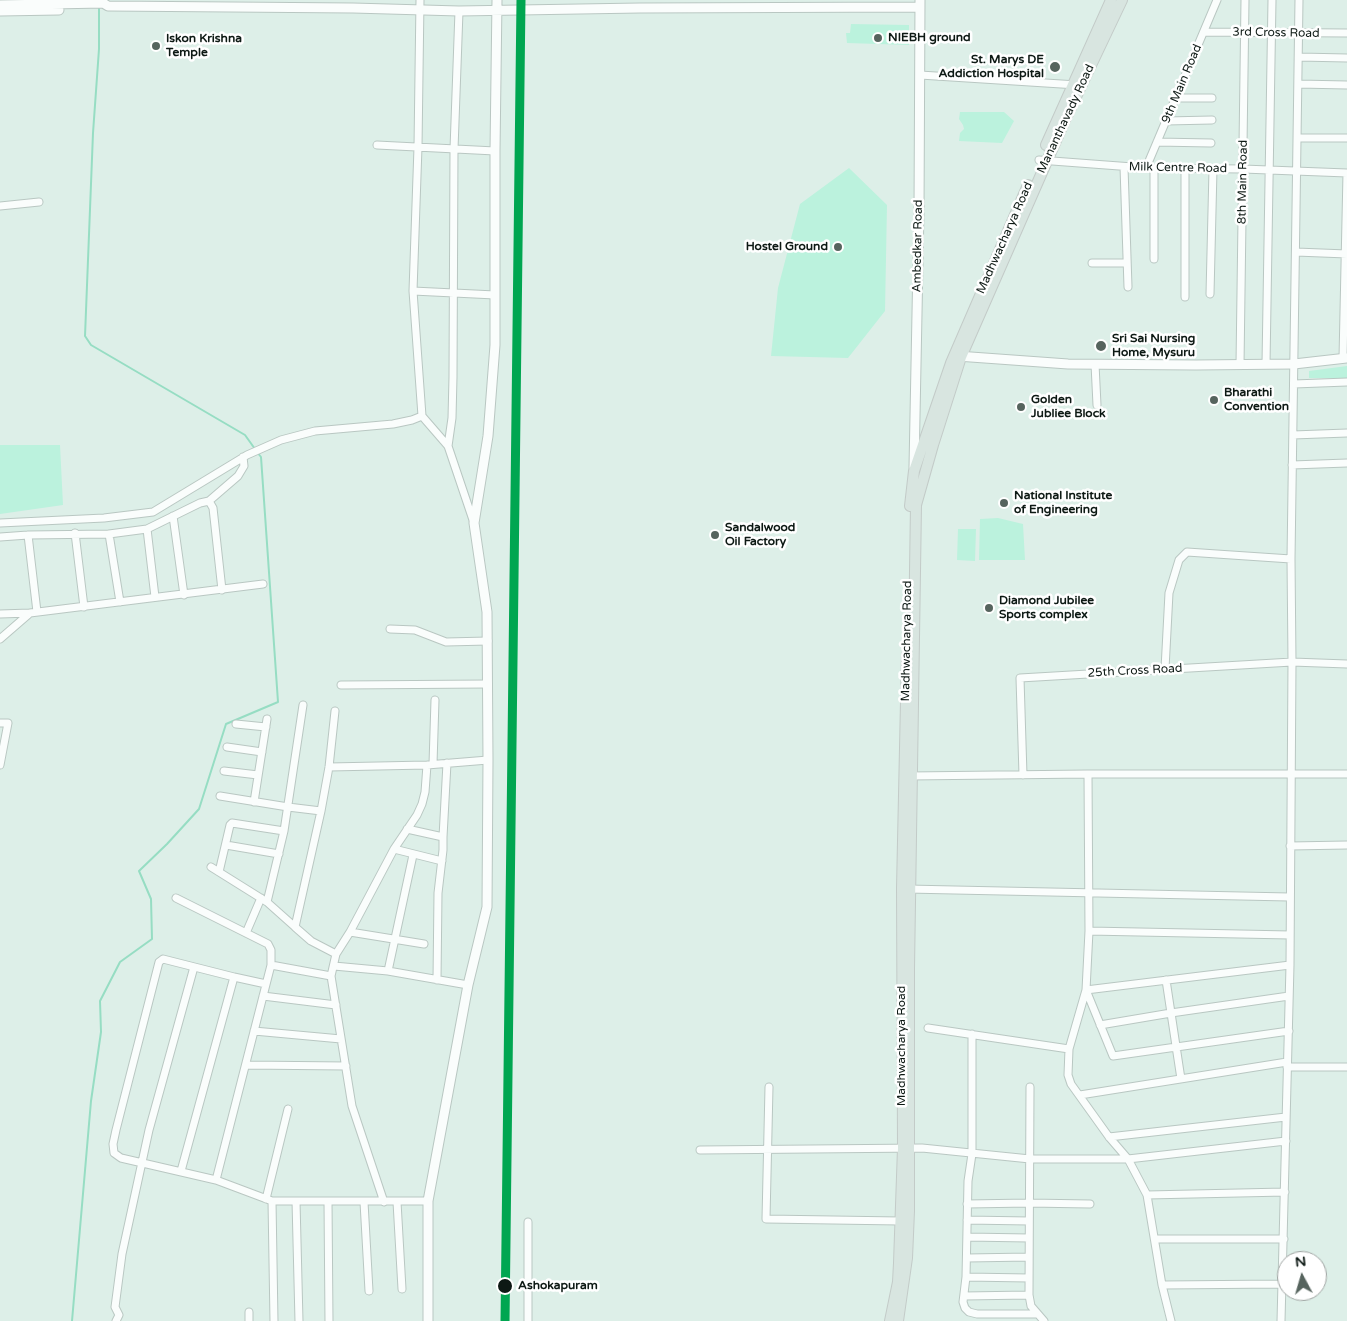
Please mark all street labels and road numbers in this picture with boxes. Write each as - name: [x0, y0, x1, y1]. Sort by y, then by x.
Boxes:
- street label: 3rd Cross Road: [1232, 25, 1320, 41]
- street label: 9th Main Road: [1159, 42, 1205, 126]
- street label: Mananthavady Road: [1034, 62, 1098, 176]
- street label: 8th Main Road: [1235, 140, 1251, 224]
- street label: Milk Centre Road: [1129, 160, 1227, 176]
- street label: Madhwacharya Road: [974, 180, 1036, 296]
- street label: Ambedkar Road: [910, 199, 926, 293]
- street label: Madhwacharya Road: [899, 581, 915, 701]
- street label: 25th Cross Road: [1087, 661, 1183, 681]
- street label: Madhwacharya Road: [895, 986, 909, 1106]

